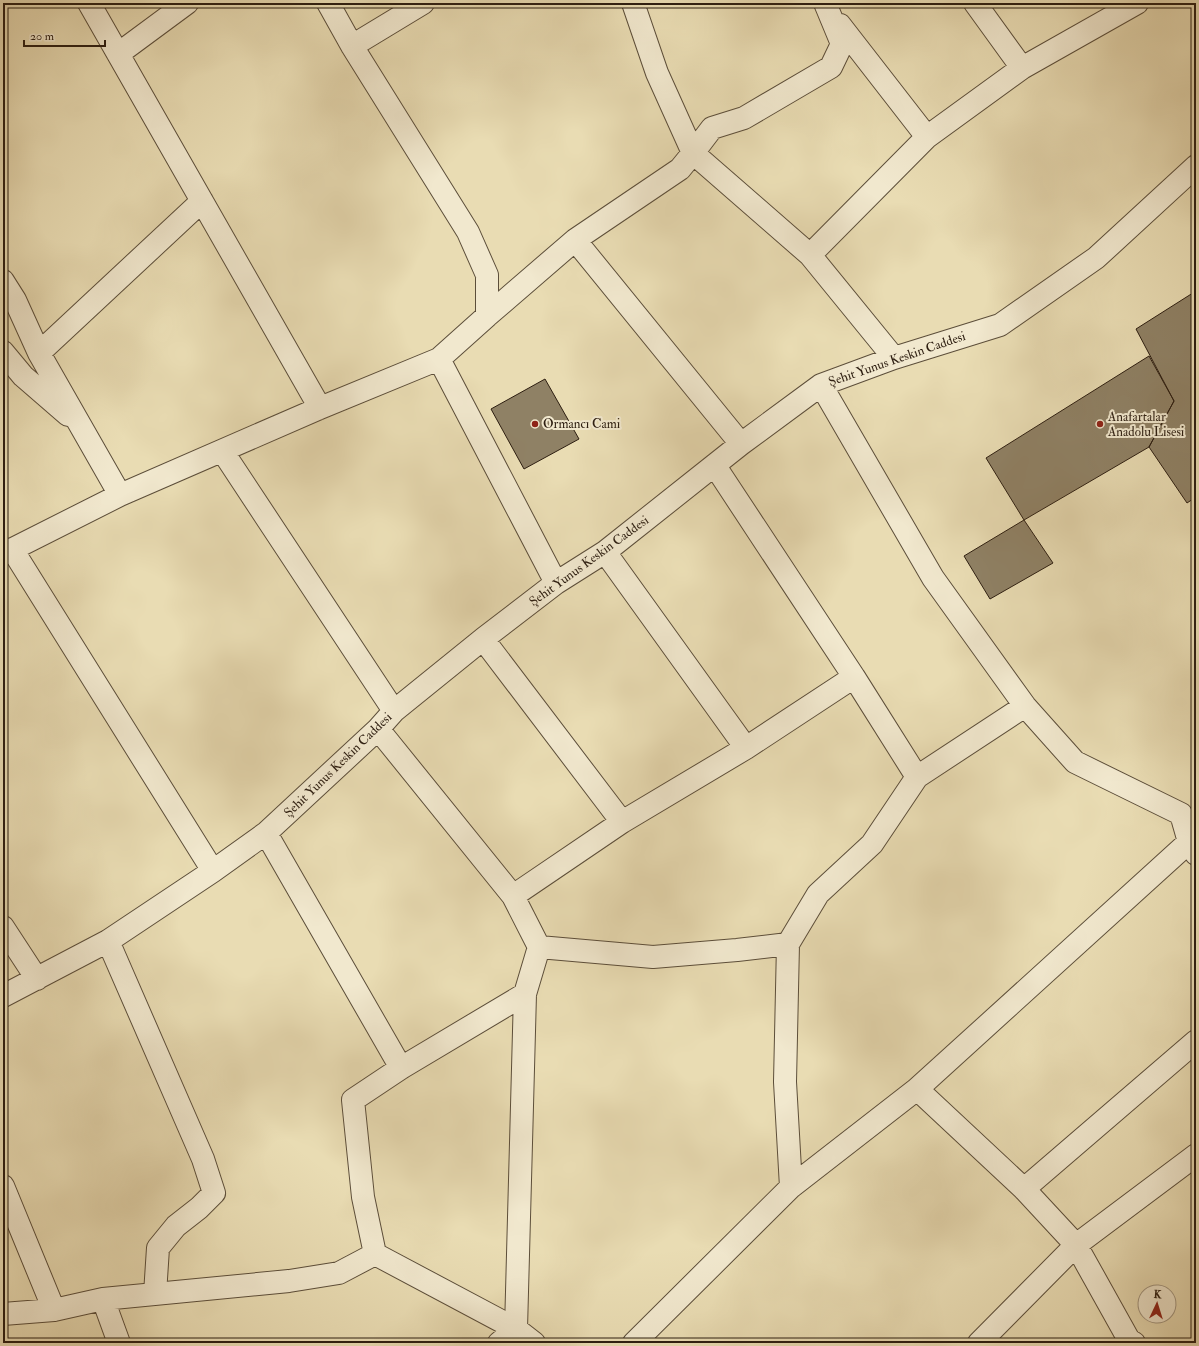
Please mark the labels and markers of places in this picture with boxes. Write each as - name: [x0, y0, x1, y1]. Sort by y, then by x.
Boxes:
- place label: Anafartalar Anadolu Lisesi: [1107, 409, 1185, 440]
- place label: Ormancı Cami: [543, 416, 621, 432]
- marker: Ormancı Cami: [530, 419, 540, 429]
- marker: Anafartalar Anadolu Lisesi: [1095, 419, 1105, 429]

